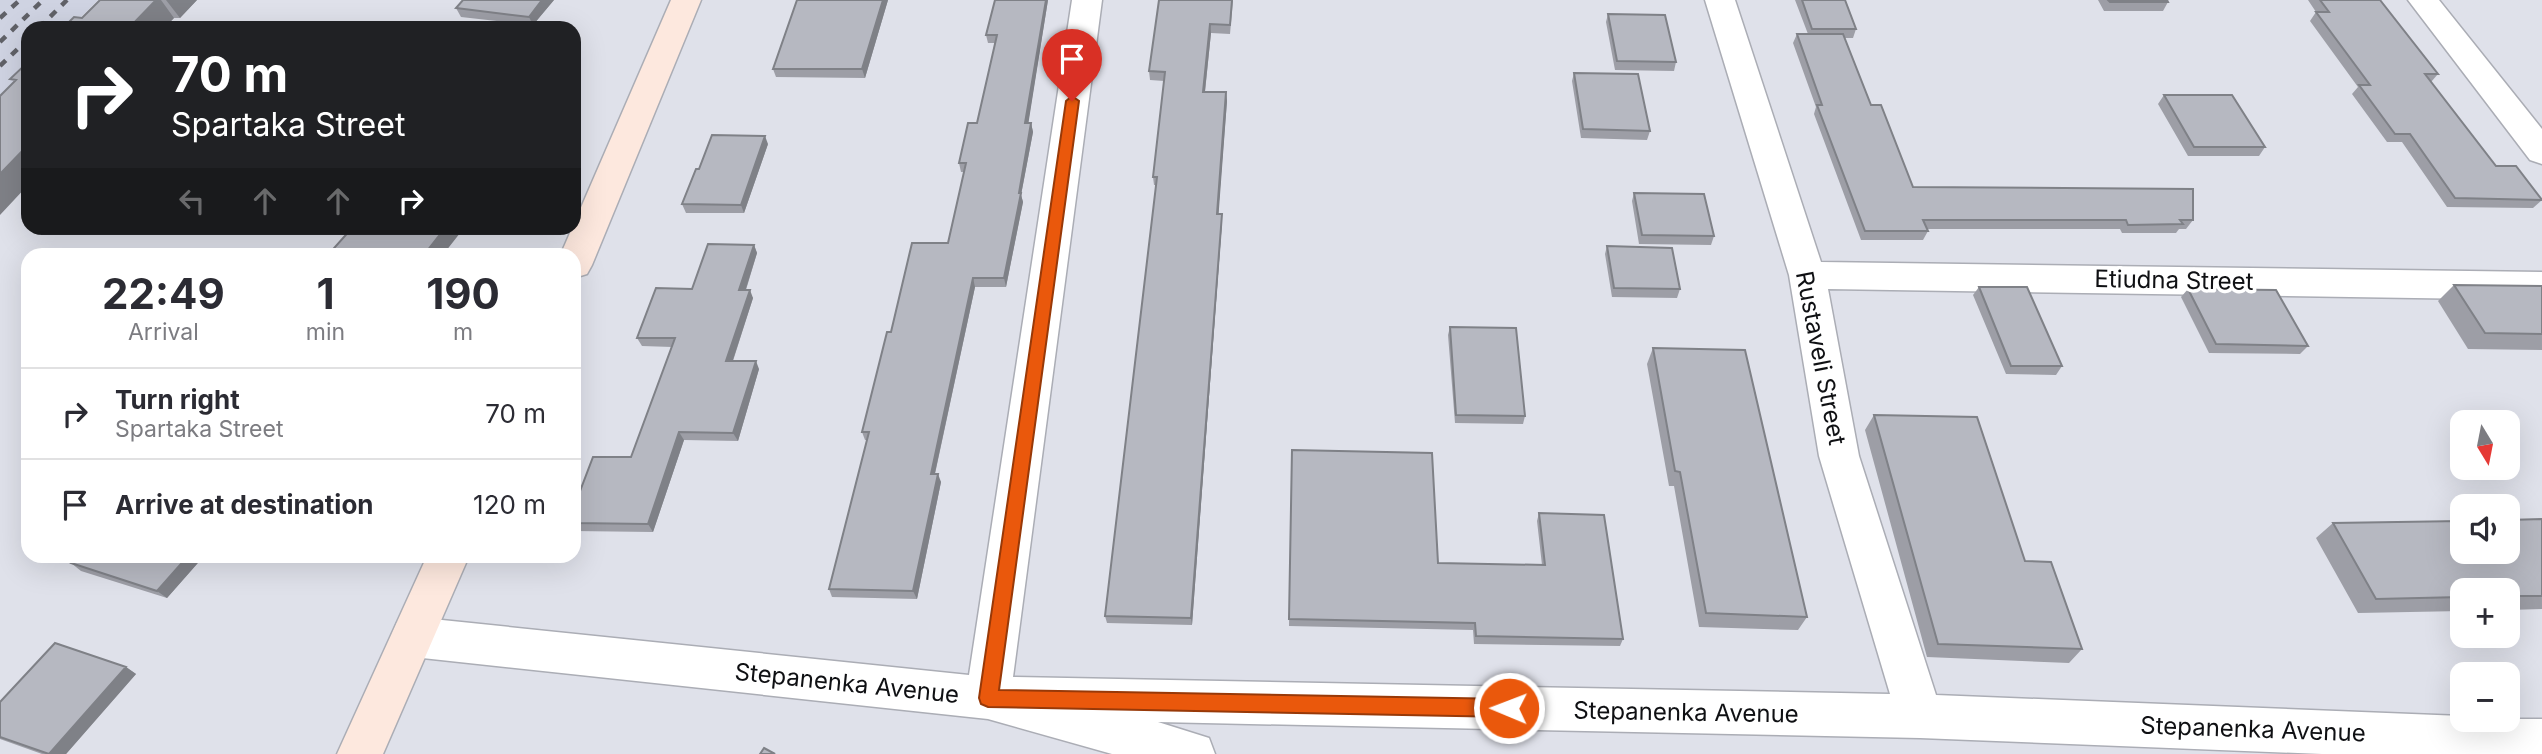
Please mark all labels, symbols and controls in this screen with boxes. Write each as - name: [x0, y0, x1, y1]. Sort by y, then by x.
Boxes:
- pin: [1042, 29, 1102, 101]
- icon: arrive: [1053, 40, 1091, 78]
- text: 70 m: [171, 45, 288, 104]
- icon: right: [56, 49, 147, 140]
- text: Spartaka Street: [171, 105, 405, 144]
- icon: left: [173, 182, 211, 220]
- icon: ahead: [246, 182, 284, 220]
- icon: ahead: [319, 182, 357, 220]
- icon: right: [392, 182, 430, 220]
- street label: Etiudna Street: [2094, 264, 2254, 296]
- text: 22:49: [102, 268, 225, 319]
- text: 1: [316, 268, 334, 319]
- text: 190: [426, 268, 500, 319]
- street label: Rustaveli Street: [1790, 269, 1852, 448]
- text: Arrival: [128, 318, 199, 346]
- text: min: [306, 318, 345, 346]
- text: m: [453, 318, 473, 346]
- text: Turn right: [115, 384, 240, 415]
- icon: right: [56, 395, 94, 433]
- text: 70 m: [485, 398, 546, 429]
- north arrow: [2450, 410, 2520, 480]
- map controls: [2450, 410, 2520, 732]
- text: Spartaka Street: [115, 415, 283, 443]
- icon: arrive: [56, 486, 94, 524]
- text: Arrive at destination: [115, 489, 374, 520]
- text: 120 m: [473, 489, 546, 520]
- button: sound: [2450, 494, 2520, 564]
- button: +: [2450, 578, 2520, 648]
- street label: Stepanenka Avenue: [733, 657, 961, 709]
- button: −: [2450, 662, 2520, 732]
- position arrow: [1472, 671, 1546, 745]
- street label: Stepanenka Avenue: [1573, 696, 1799, 728]
- street label: Stepanenka Avenue: [2140, 711, 2366, 747]

